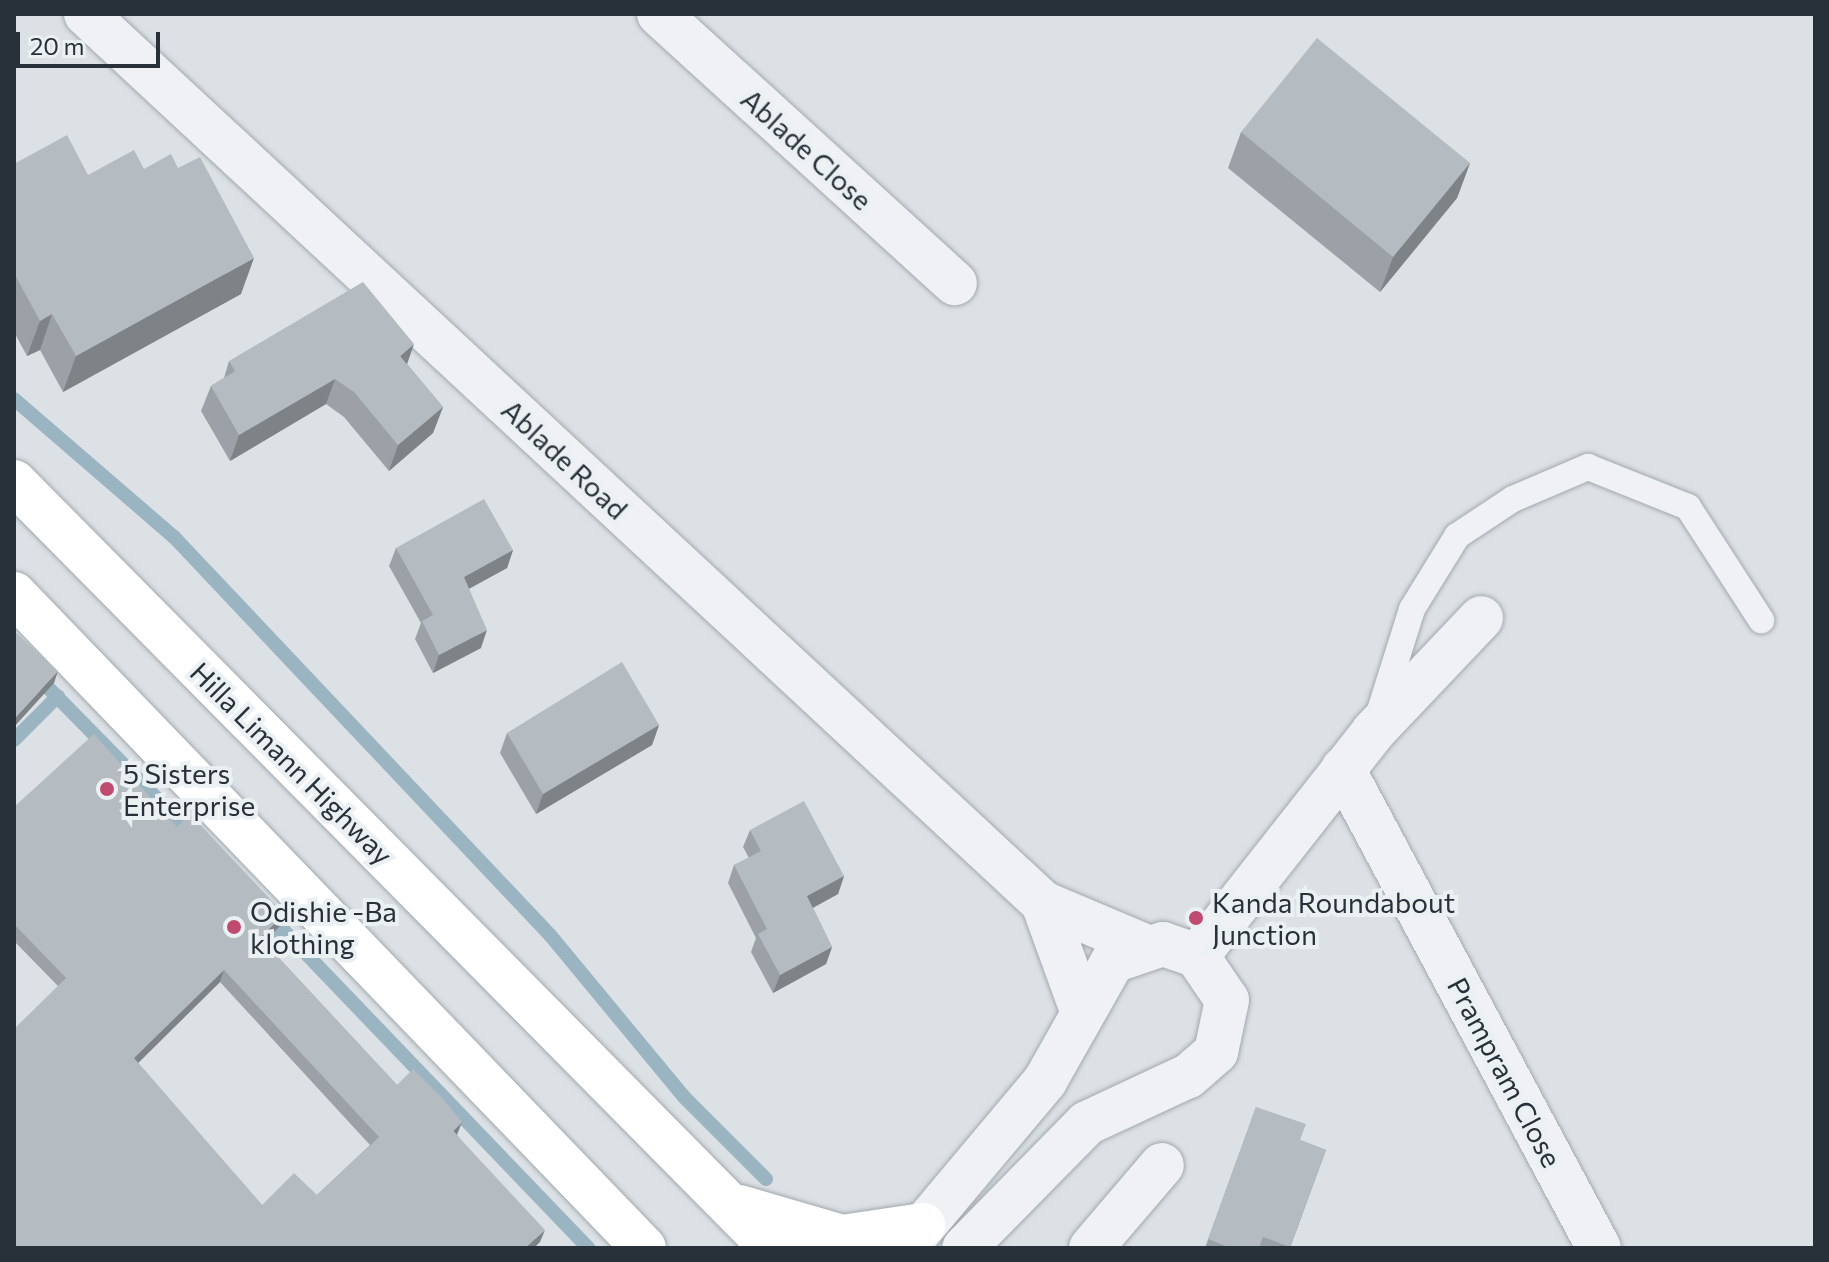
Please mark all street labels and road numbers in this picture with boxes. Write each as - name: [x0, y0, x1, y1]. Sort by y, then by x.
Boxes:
- street label: Ablade Close: [735, 82, 879, 216]
- street label: Ablade Road: [495, 392, 635, 526]
- street label: Hilla Limann Highway: [184, 655, 400, 871]
- street label: Prampram Close: [1441, 972, 1569, 1172]

